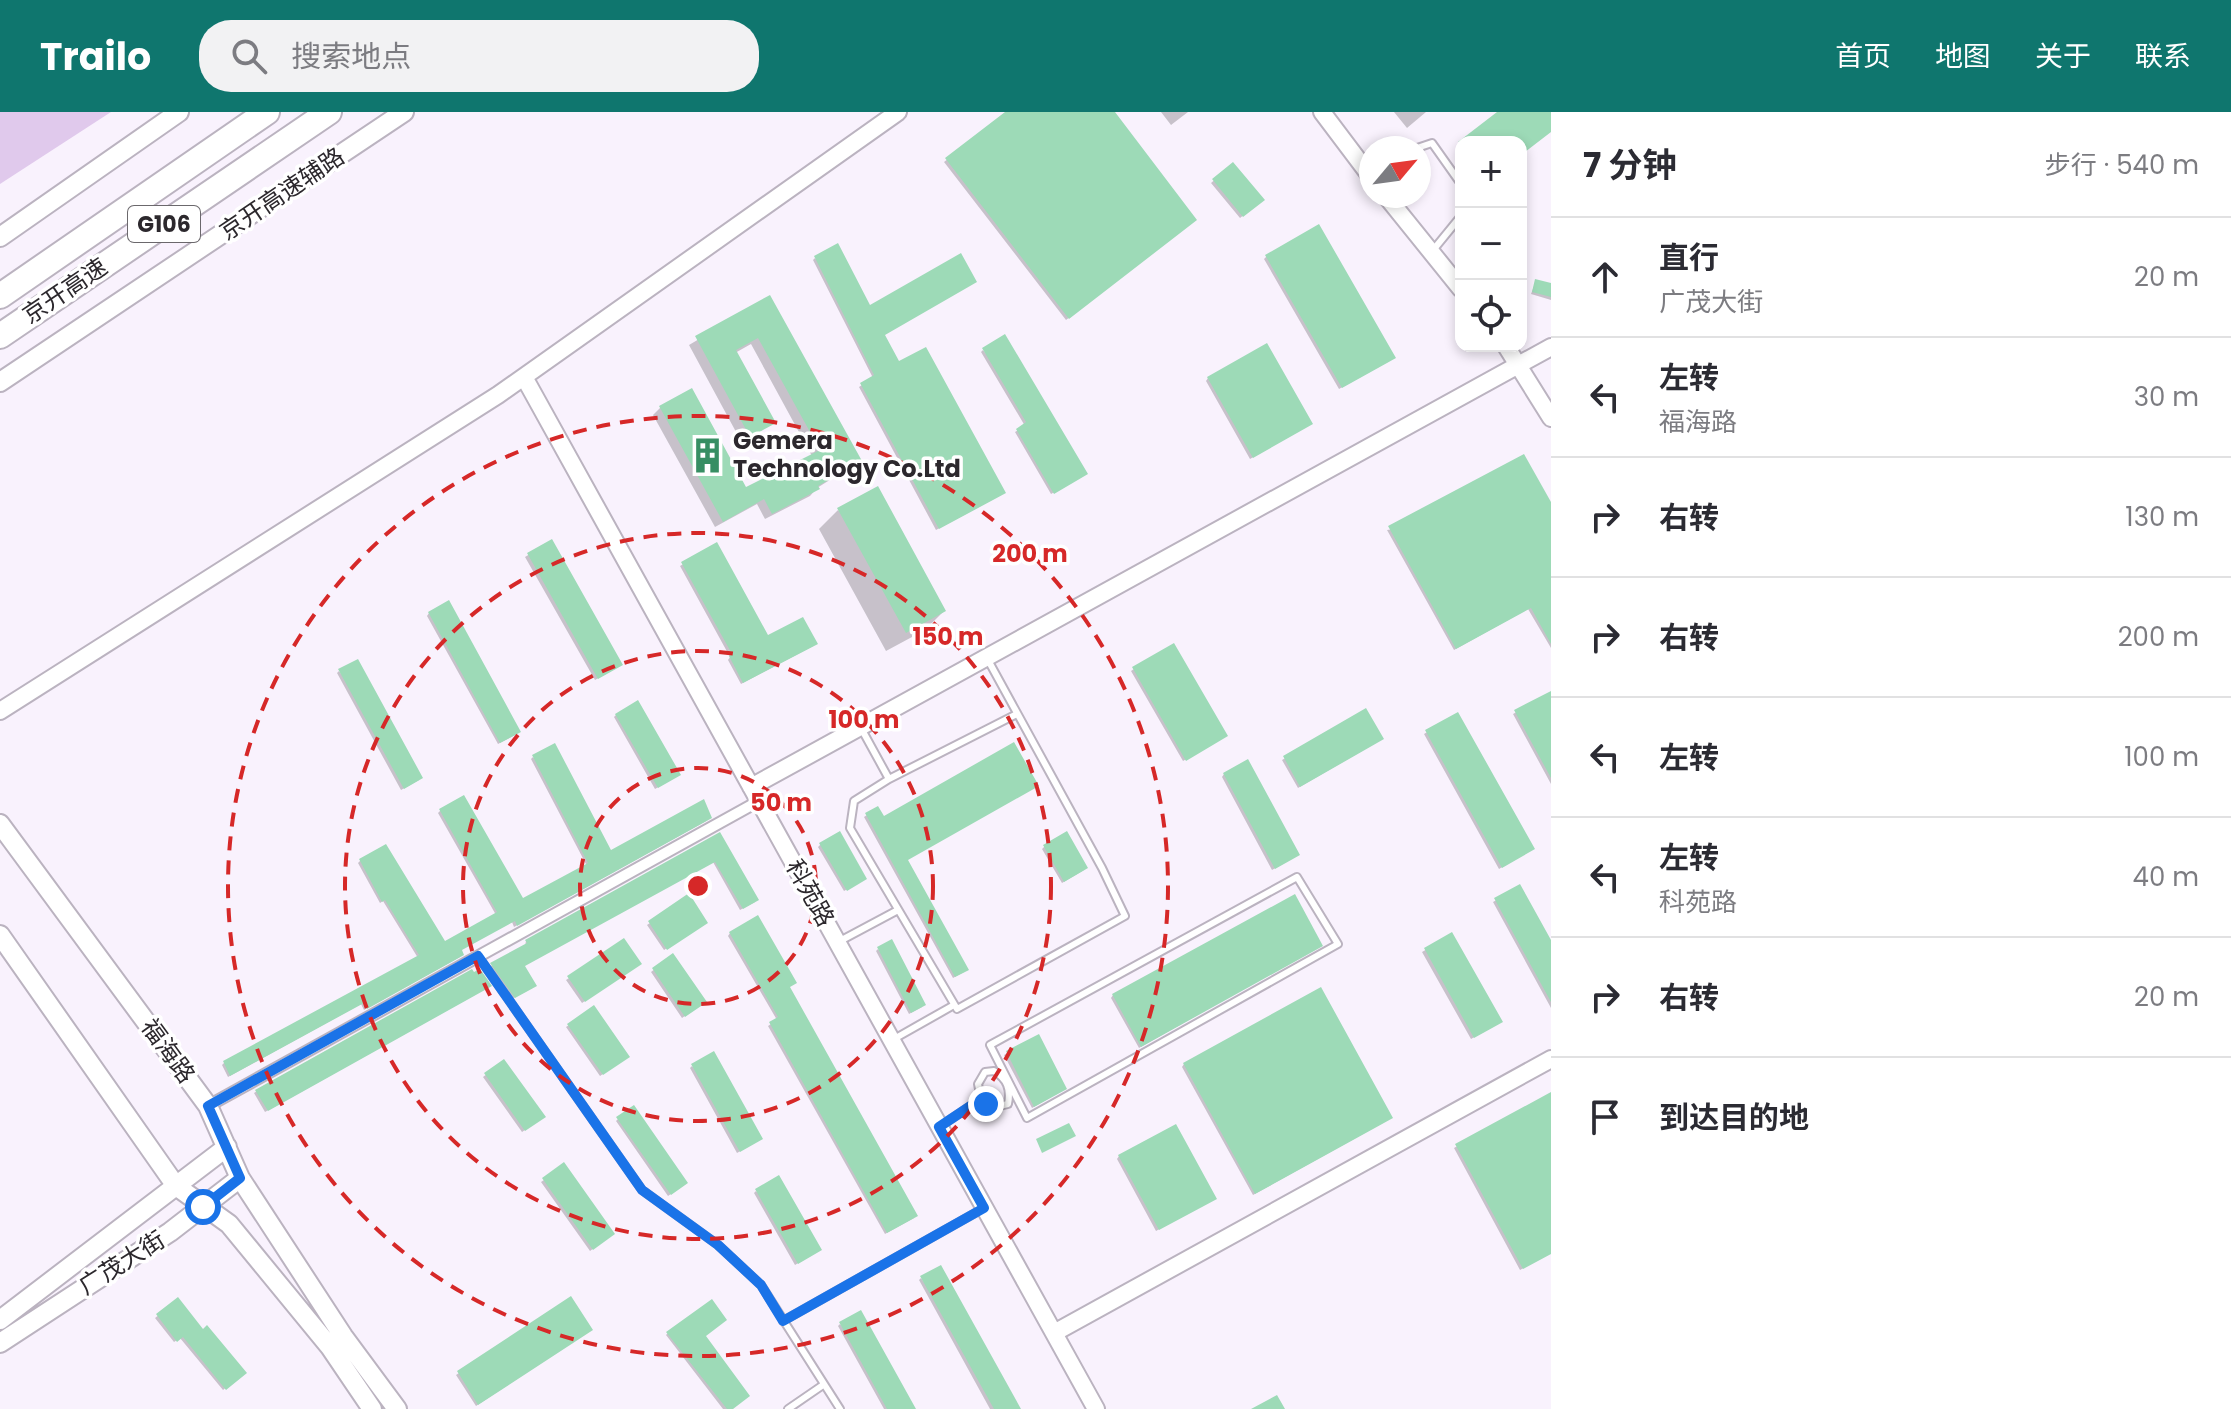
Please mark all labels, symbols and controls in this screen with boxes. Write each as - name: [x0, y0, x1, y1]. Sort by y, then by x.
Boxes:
- search box: [199, 20, 759, 92]
- text: Trailo: [40, 30, 151, 83]
- icon: search: [227, 34, 271, 78]
- text: 搜索地点: [291, 35, 411, 78]
- text: 首页: [1835, 37, 1891, 76]
- text: 地图: [1935, 37, 1991, 76]
- text: 关于: [2035, 37, 2091, 76]
- text: 联系: [2135, 37, 2191, 76]
- north arrow: [1359, 136, 1431, 208]
- map controls: [1455, 136, 1527, 352]
- button: +: [1455, 136, 1527, 208]
- street label: 京开高速辅路: [213, 140, 351, 248]
- text: 7 分钟: [1583, 141, 1676, 189]
- text: 步行 · 540 m: [2045, 147, 2199, 183]
- road number: G106: [128, 206, 200, 242]
- button: −: [1455, 208, 1527, 280]
- text: 直行: [1659, 236, 1719, 279]
- street label: 京开高速: [16, 250, 114, 331]
- icon: ahead: [1583, 255, 1627, 299]
- text: 20 m: [2134, 259, 2199, 295]
- button: locate: [1455, 280, 1527, 352]
- text: 广茂大街: [1659, 284, 1763, 320]
- text: 左转: [1659, 356, 1719, 399]
- icon: left: [1583, 375, 1627, 419]
- text: 30 m: [2134, 379, 2199, 415]
- text: 福海路: [1659, 404, 1737, 440]
- place label: Gemera Technology Co.Ltd: [733, 424, 961, 485]
- building icon: Gemera Technology Co.Ltd: [688, 436, 726, 474]
- icon: right: [1583, 495, 1627, 539]
- text: 右转: [1659, 496, 1719, 539]
- text: 130 m: [2125, 499, 2199, 535]
- text: 200 m: [992, 537, 1068, 570]
- icon: right: [1583, 615, 1627, 659]
- text: 右转: [1659, 616, 1719, 659]
- text: 200 m: [2118, 619, 2199, 655]
- text: 150 m: [913, 620, 983, 653]
- text: 100 m: [829, 703, 899, 736]
- icon: left: [1583, 735, 1627, 779]
- text: 左转: [1659, 736, 1719, 779]
- text: 100 m: [2124, 739, 2199, 775]
- text: 50 m: [750, 786, 812, 819]
- text: 左转: [1659, 836, 1719, 879]
- street label: 科苑路: [779, 853, 842, 932]
- icon: left: [1583, 855, 1627, 899]
- text: 40 m: [2133, 859, 2199, 895]
- centre of rings: [684, 872, 712, 900]
- text: 科苑路: [1659, 884, 1737, 920]
- icon: right: [1583, 975, 1627, 1019]
- text: 右转: [1659, 976, 1719, 1019]
- text: 20 m: [2134, 979, 2199, 1015]
- street label: 福海路: [134, 1012, 203, 1090]
- route end: [968, 1086, 1004, 1122]
- icon: arrive: [1583, 1095, 1627, 1139]
- text: 到达目的地: [1659, 1096, 1809, 1139]
- route start: [185, 1189, 221, 1225]
- street label: 广茂大街: [72, 1223, 171, 1302]

